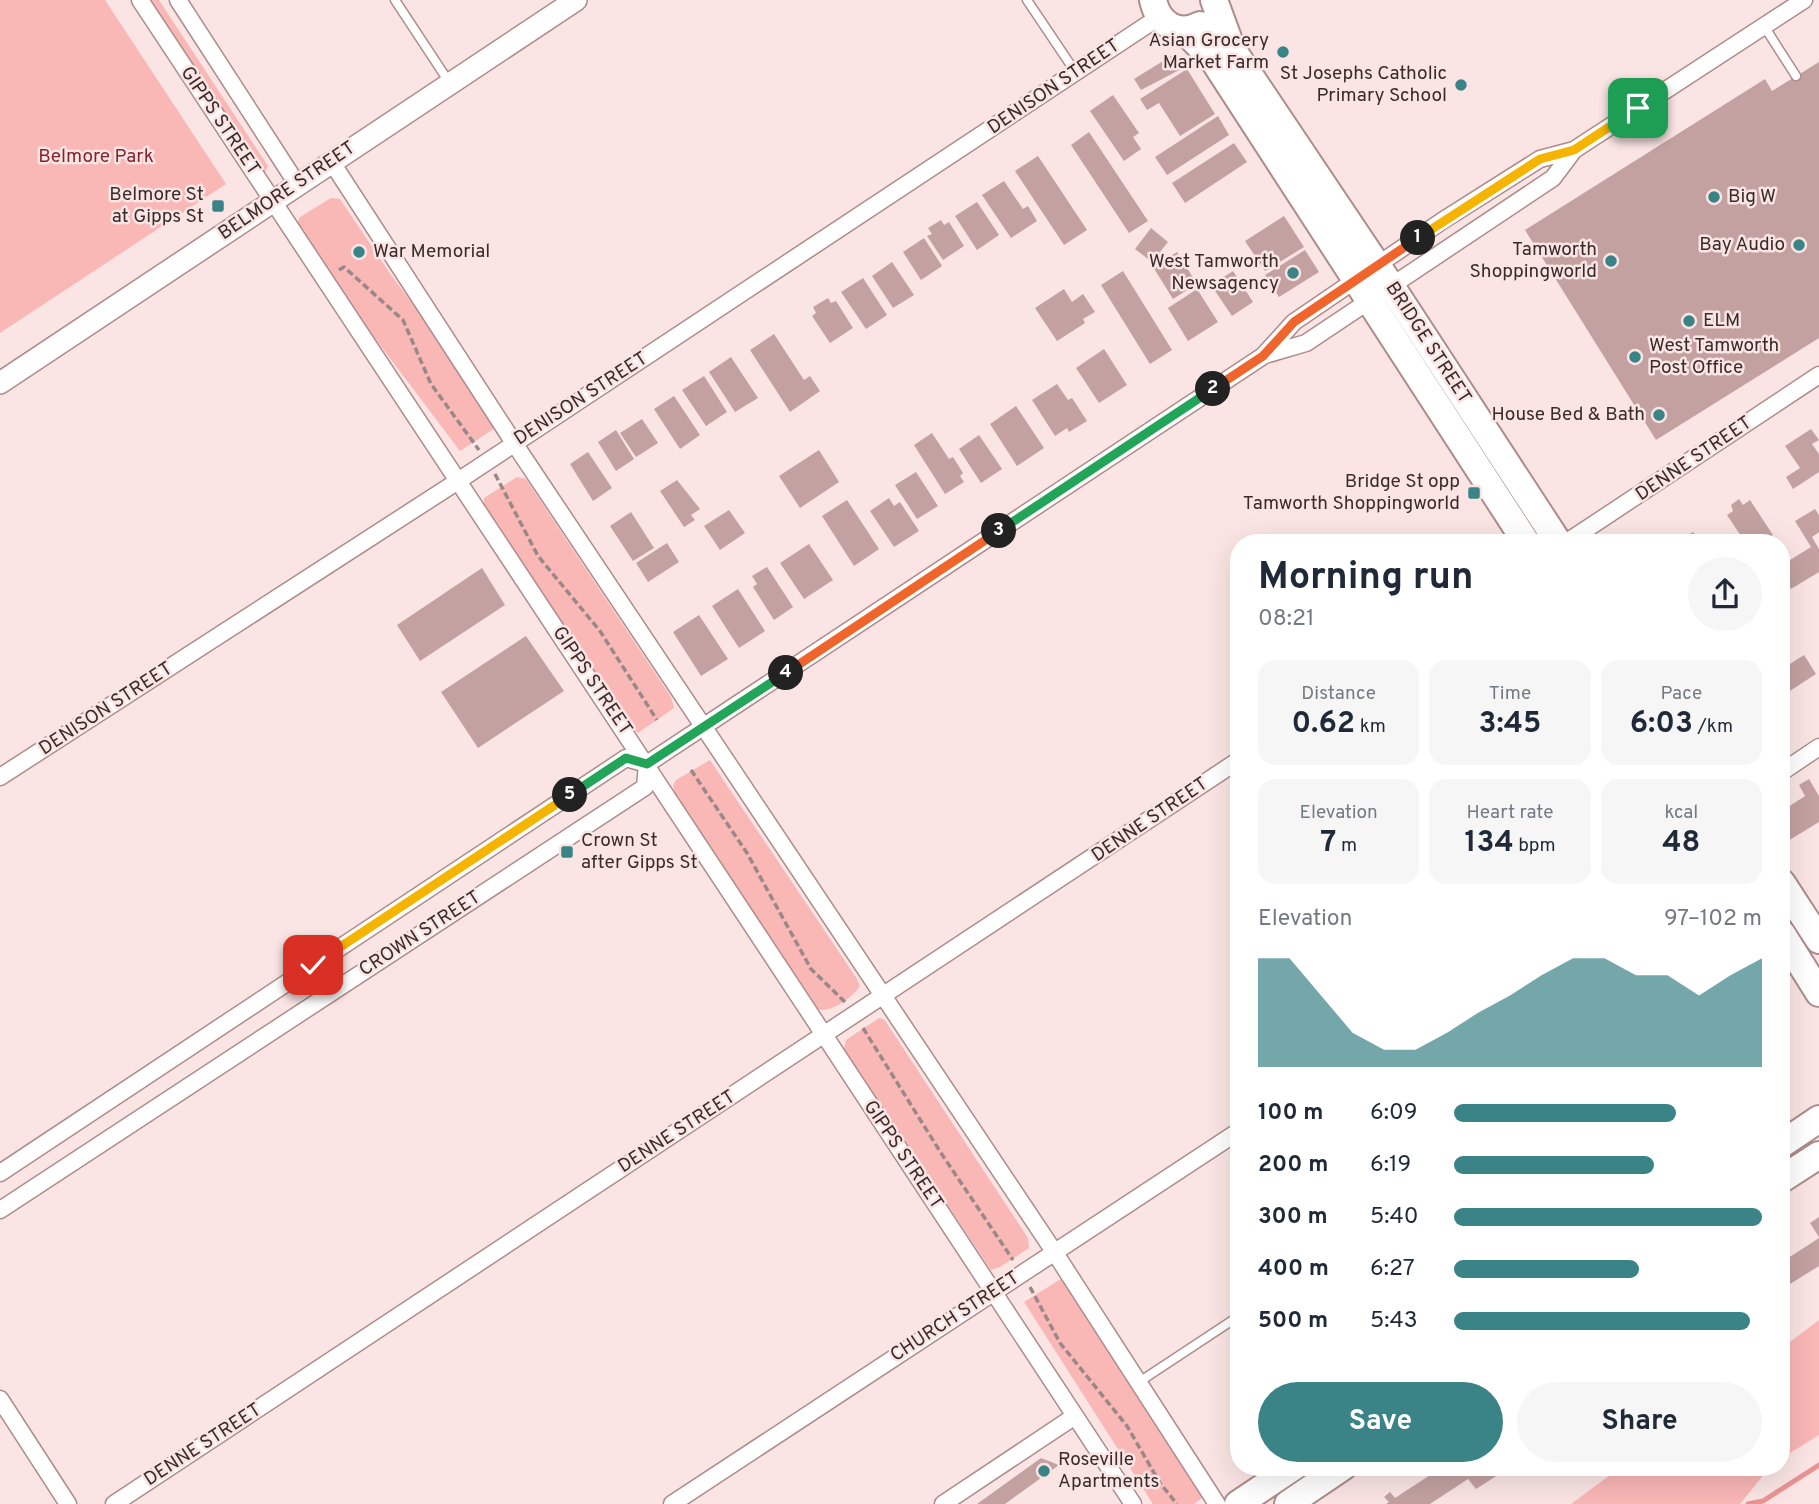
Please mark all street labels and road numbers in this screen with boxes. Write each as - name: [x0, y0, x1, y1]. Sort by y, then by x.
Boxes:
- street label: DENISON STREET: [983, 34, 1125, 140]
- street label: GIPPS STREET: [175, 62, 265, 180]
- street label: BELMORE STREET: [214, 136, 360, 246]
- street label: BRIDGE STREET: [1380, 278, 1476, 408]
- street label: DENISON STREET: [510, 347, 652, 451]
- street label: DENNE STREET: [1631, 411, 1757, 507]
- street label: GIPPS STREET: [547, 622, 637, 740]
- street label: DENISON STREET: [35, 657, 177, 761]
- street label: DENNE STREET: [1087, 772, 1213, 868]
- street label: CROWN STREET: [355, 886, 485, 982]
- street label: DENNE STREET: [614, 1085, 740, 1179]
- street label: GIPPS STREET: [858, 1096, 948, 1214]
- street label: CHURCH STREET: [886, 1266, 1024, 1368]
- street label: DENNE STREET: [140, 1398, 266, 1492]

